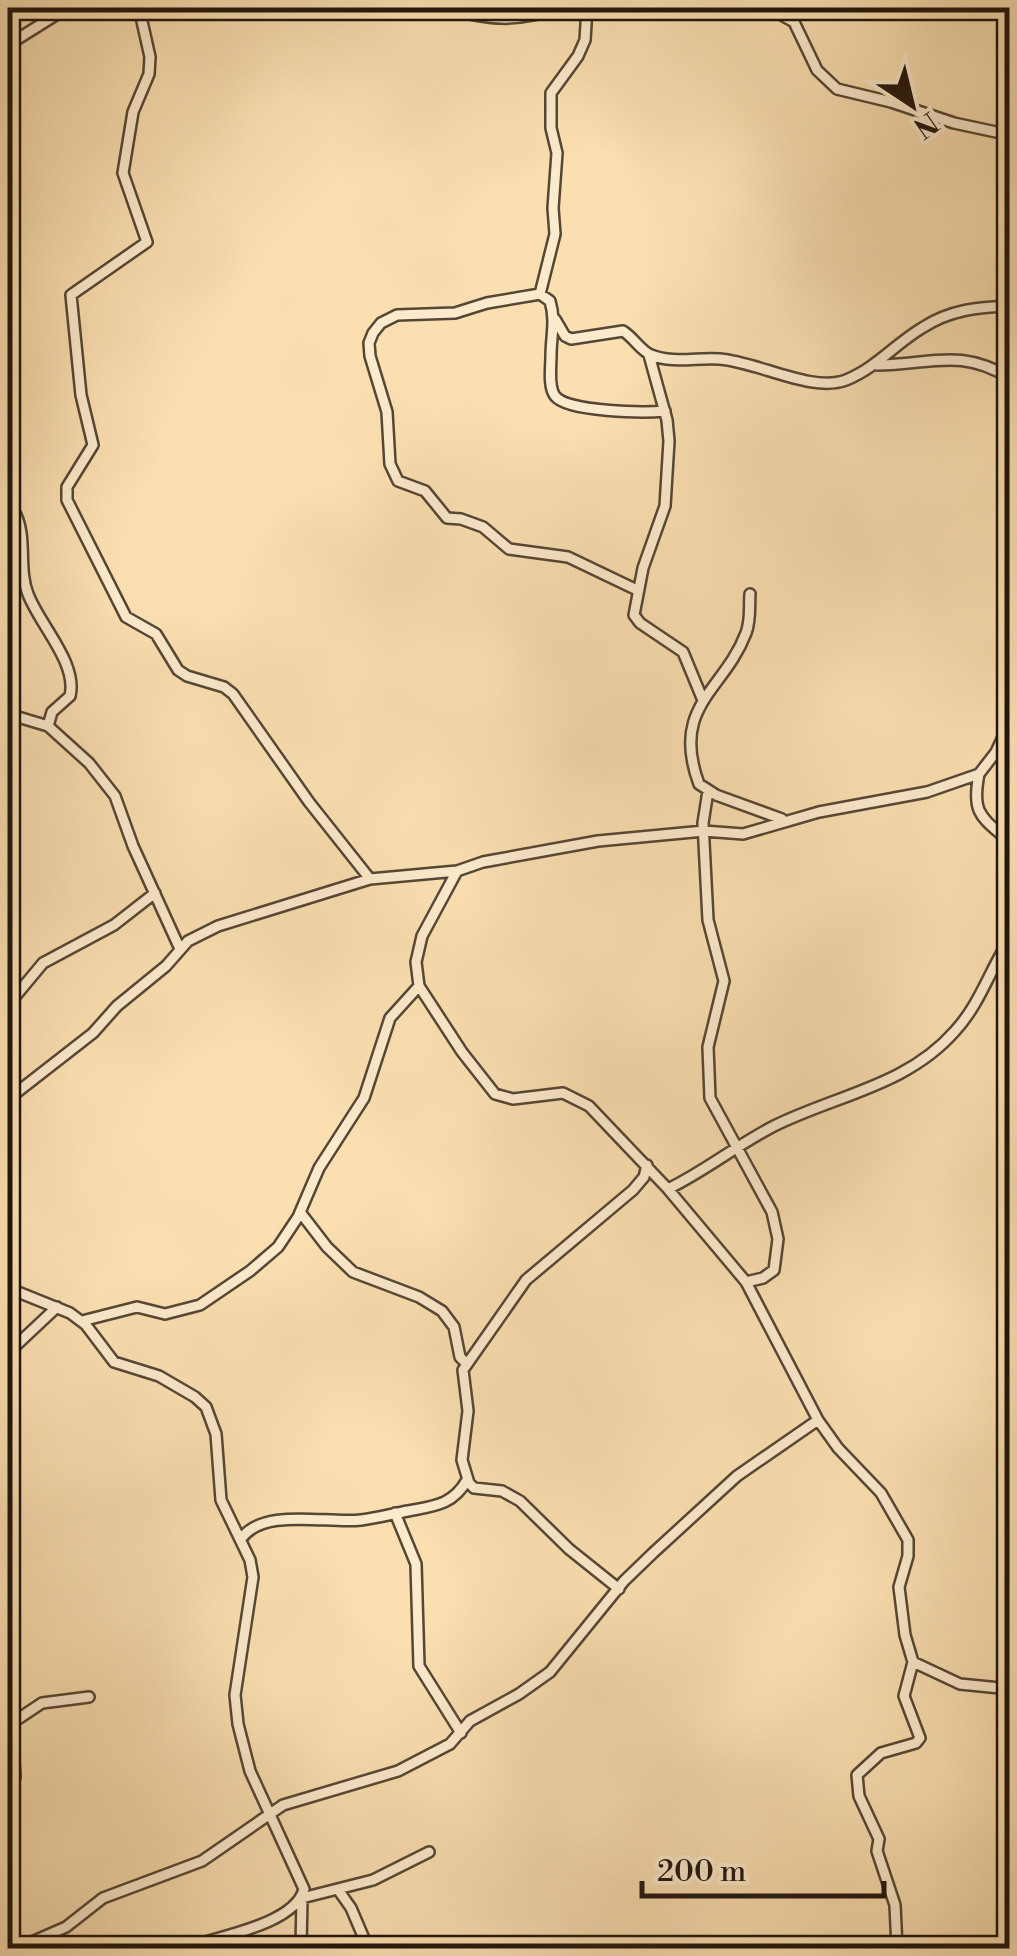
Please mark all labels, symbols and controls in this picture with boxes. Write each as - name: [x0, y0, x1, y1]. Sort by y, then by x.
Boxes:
- north arrow: [862, 55, 962, 155]
- text: N: [906, 104, 945, 145]
- scale bar: [642, 1836, 884, 1898]
- text: 200 m: [657, 1853, 746, 1891]

